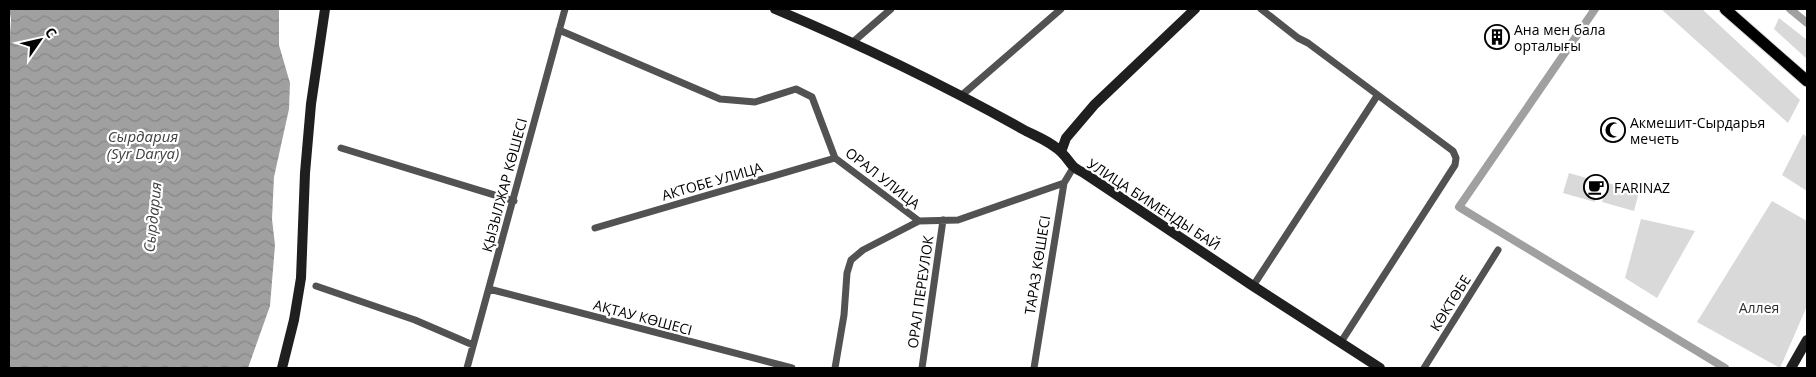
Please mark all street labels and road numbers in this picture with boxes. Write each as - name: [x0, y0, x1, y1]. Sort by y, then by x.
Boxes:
- street label: ҚЫЗЫЛЖАР КӨШЕСІ: [477, 116, 531, 254]
- street label: ОРАЛ УЛИЦА: [842, 143, 924, 213]
- street label: УЛИЦА БИМЕНДЫ БАЙ: [1084, 154, 1224, 254]
- street label: АКТОБЕ УЛИЦА: [659, 157, 765, 205]
- street label: ТАРАЗ КӨШЕСІ: [1020, 214, 1054, 316]
- street label: ОРАЛ ПЕРЕУЛОК: [903, 234, 937, 350]
- street label: КӨКТӨБЕ: [1425, 271, 1475, 335]
- street label: АҚТАУ КӨШЕСІ: [592, 295, 694, 339]

